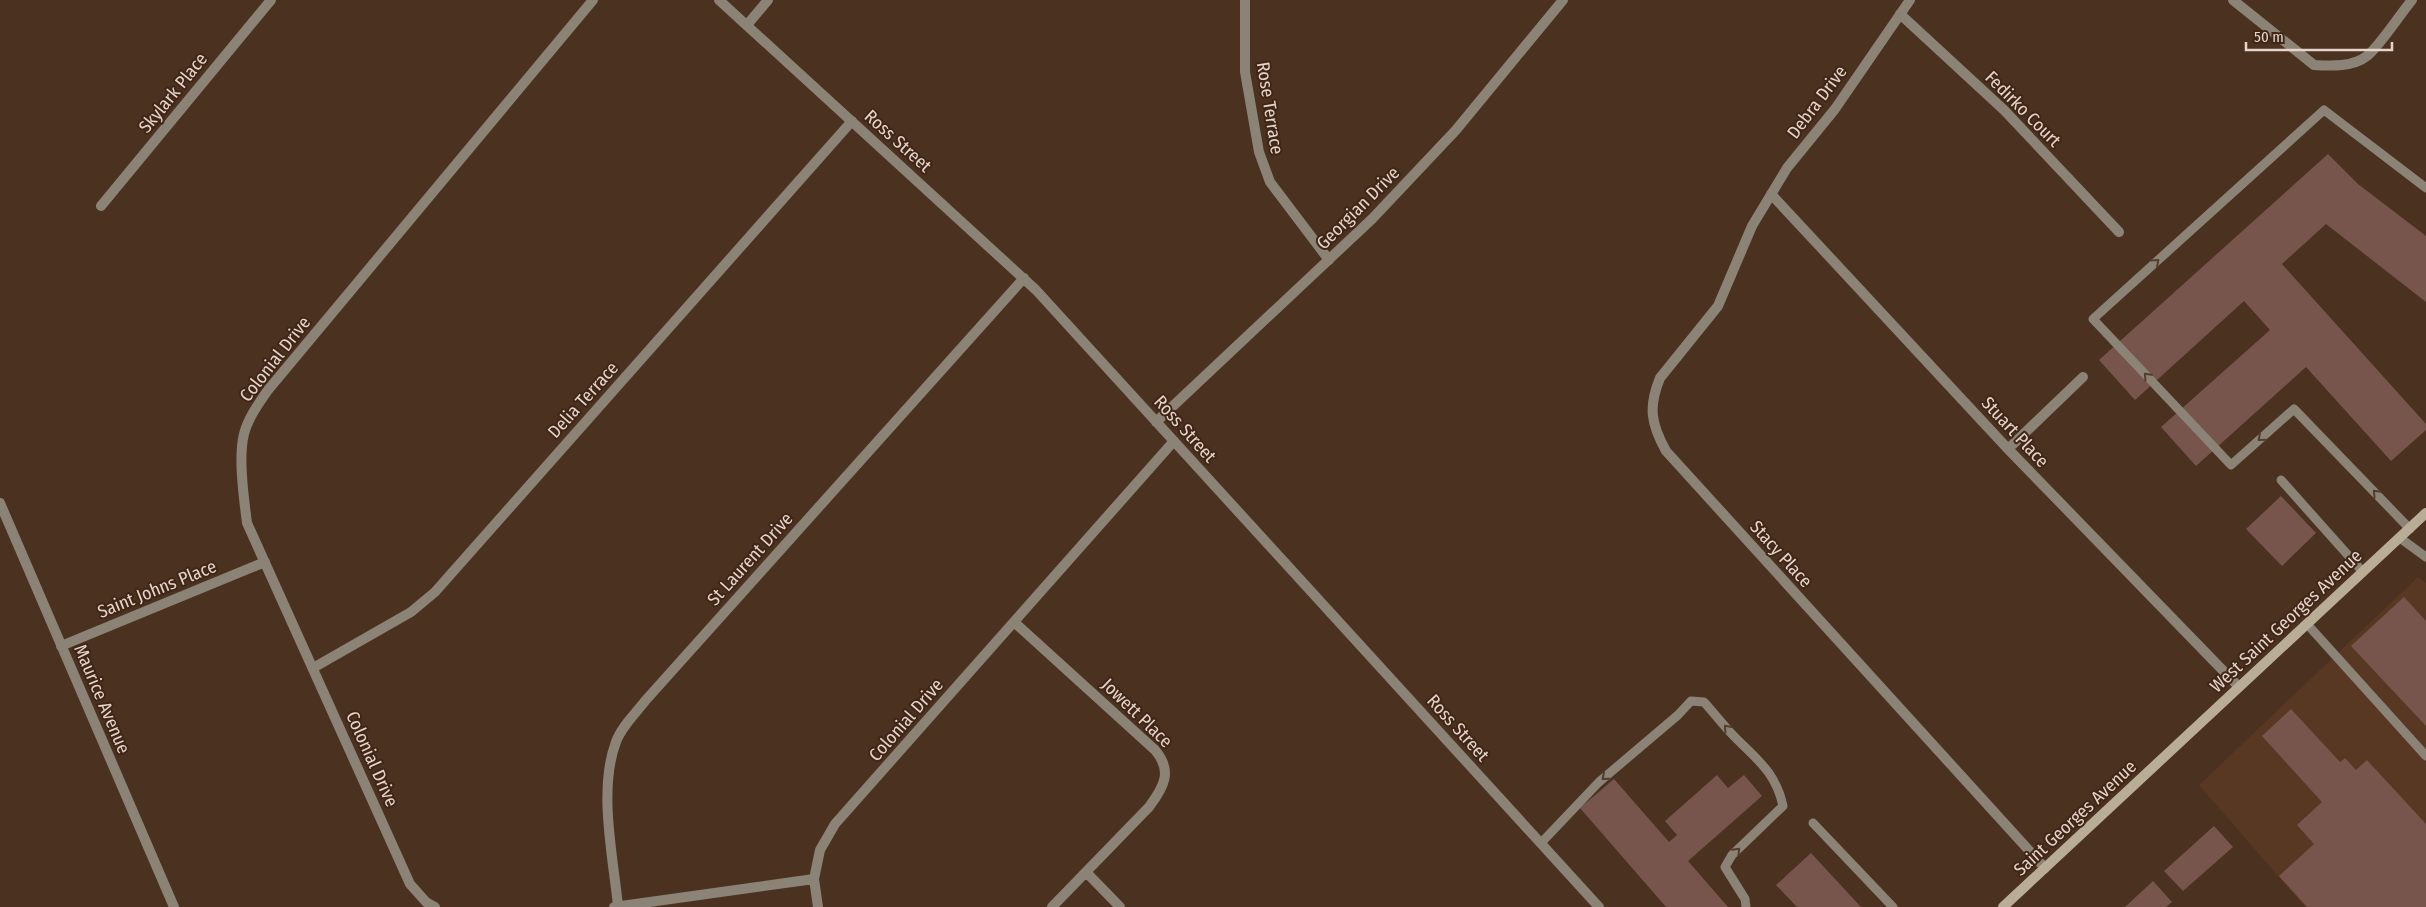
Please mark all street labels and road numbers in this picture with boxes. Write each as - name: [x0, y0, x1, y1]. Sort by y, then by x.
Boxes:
- street label: Skylark Place: [134, 48, 212, 137]
- street label: Rose Terrace: [1252, 60, 1288, 156]
- street label: Debra Drive: [1782, 61, 1852, 143]
- street label: Fedirko Court: [1980, 66, 2066, 152]
- street label: Ross Street: [860, 105, 936, 177]
- street label: Georgian Drive: [1312, 162, 1404, 254]
- street label: Colonial Drive: [235, 312, 315, 406]
- street label: Delia Terrace: [543, 357, 623, 443]
- street label: Ross Street: [1149, 391, 1221, 467]
- street label: Stuart Place: [1977, 392, 2053, 472]
- street label: St Laurent Drive: [703, 508, 798, 610]
- street label: Stacy Place: [1745, 516, 1817, 592]
- street label: West Saint Georges Avenue: [2205, 545, 2367, 697]
- street label: Saint Johns Place: [94, 555, 220, 623]
- street label: Maurice Avenue: [69, 641, 135, 757]
- street label: Colonial Drive: [864, 674, 948, 766]
- street label: Jowett Place: [1097, 674, 1177, 752]
- street label: Ross Street: [1422, 690, 1494, 766]
- street label: Colonial Drive: [341, 708, 403, 810]
- street label: Saint Georges Avenue: [2009, 755, 2141, 880]

